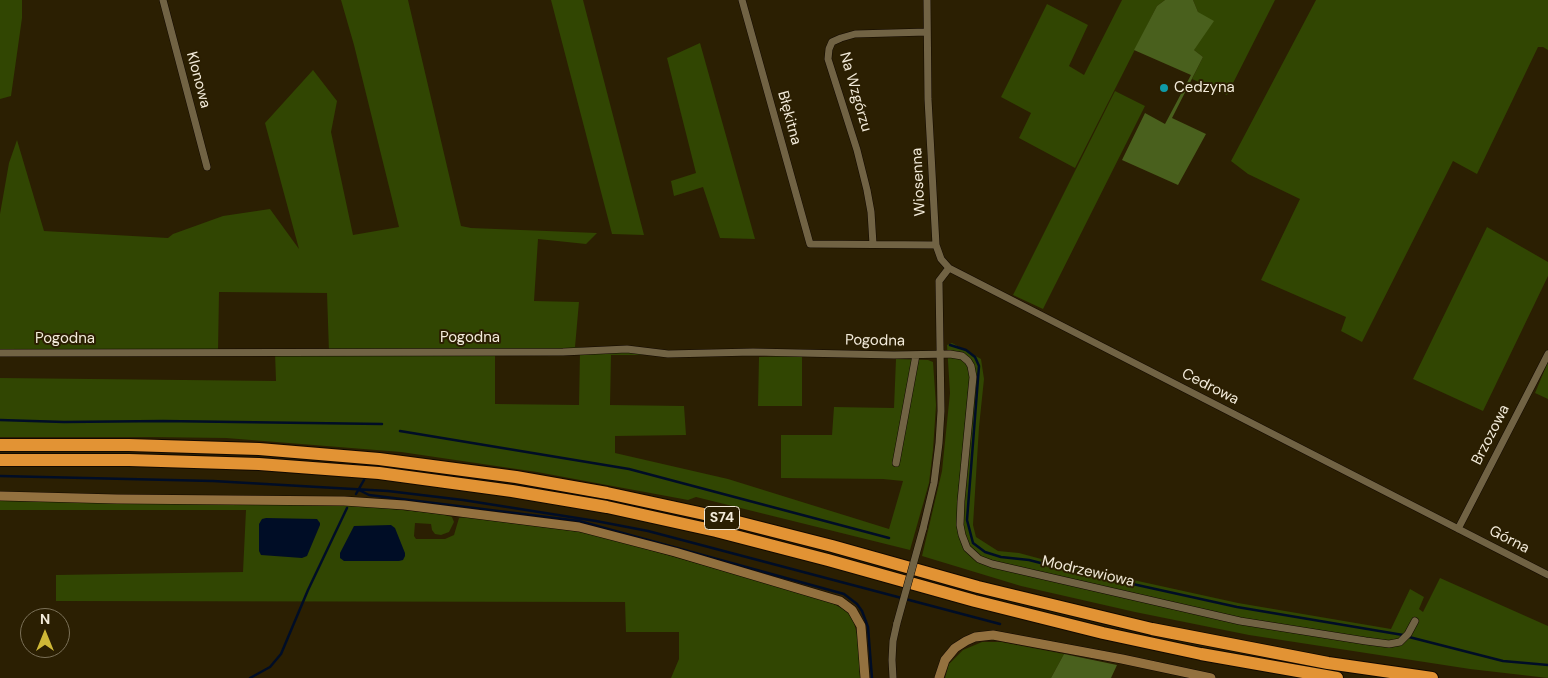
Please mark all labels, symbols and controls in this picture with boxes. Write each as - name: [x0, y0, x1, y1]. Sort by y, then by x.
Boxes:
- street label: Klonowa: [182, 50, 214, 110]
- street label: Na Wzgórzu: [835, 50, 875, 134]
- place label: Cedzyna: [1174, 79, 1235, 97]
- marker: Cedzyna: [1158, 82, 1170, 94]
- street label: Błękitna: [773, 89, 805, 147]
- street label: Wiosenna: [908, 147, 930, 217]
- street label: Pogodna: [440, 329, 500, 347]
- street label: Pogodna: [35, 330, 95, 348]
- street label: Pogodna: [845, 331, 905, 351]
- street label: Cedrowa: [1178, 365, 1242, 409]
- street label: Brzozowa: [1468, 402, 1514, 468]
- road number: S74: [704, 506, 740, 530]
- street label: Górna: [1486, 522, 1532, 558]
- street label: Modrzewiowa: [1040, 553, 1136, 591]
- north arrow: [20, 608, 70, 658]
- text: N: [40, 610, 50, 628]

